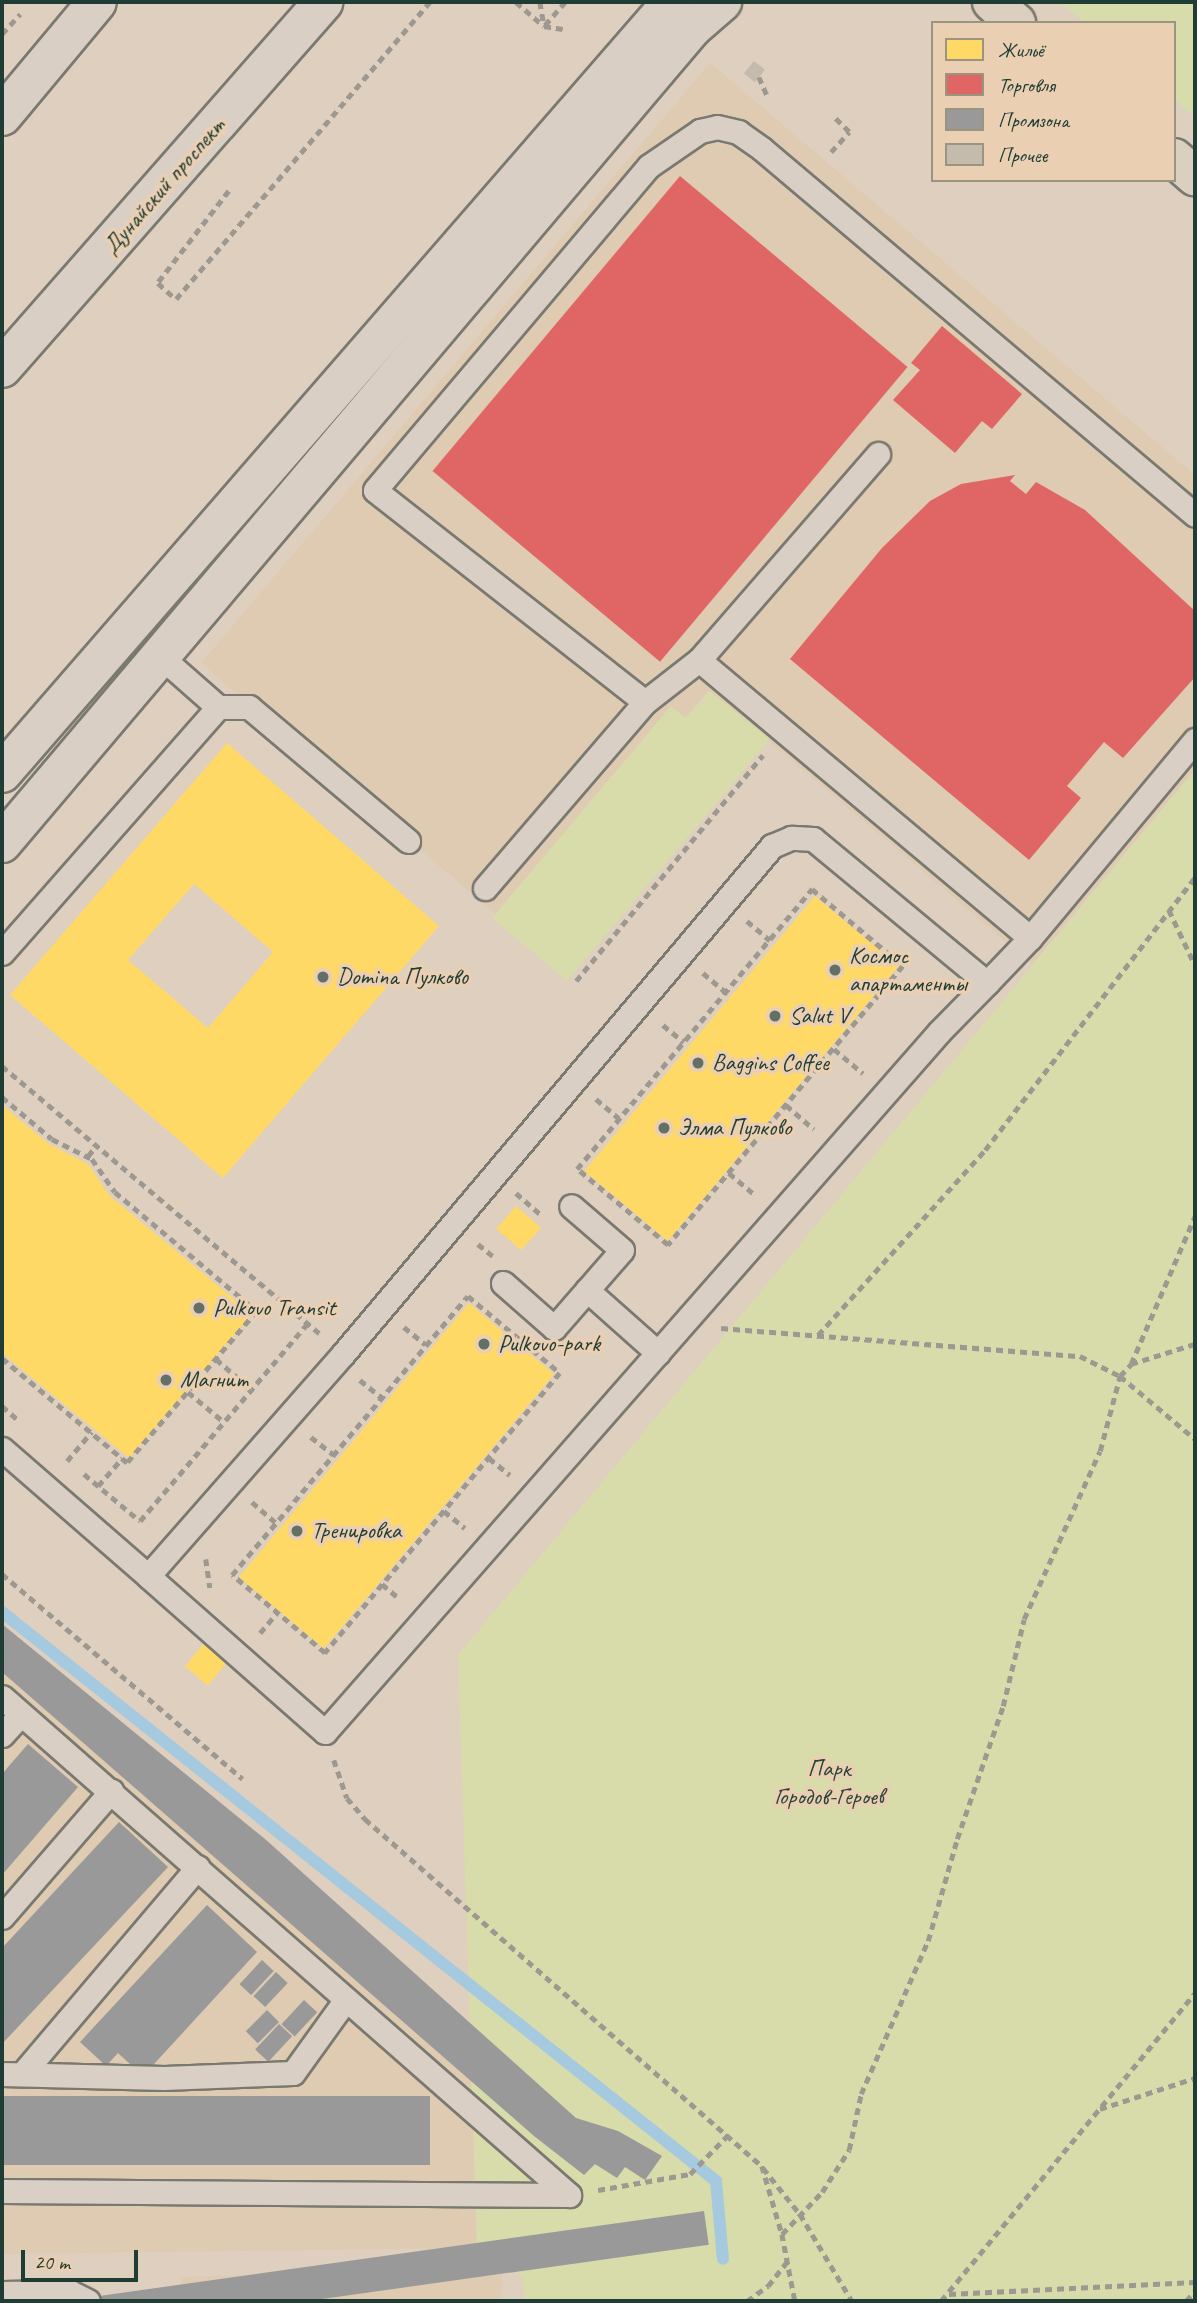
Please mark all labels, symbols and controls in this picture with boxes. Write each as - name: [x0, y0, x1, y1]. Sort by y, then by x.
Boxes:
- legend: [931, 21, 1176, 182]
- text: Жильё: [998, 37, 1044, 63]
- text: Торговля: [998, 72, 1055, 98]
- text: Промзона: [998, 107, 1069, 133]
- street label: Дунайский проспект: [97, 112, 231, 260]
- text: Прочее: [998, 142, 1047, 168]
- place label: Космос апартаменты: [849, 942, 967, 998]
- marker: Космос апартаменты: [827, 962, 843, 978]
- place label: Domina Пулково: [337, 963, 468, 991]
- marker: Domina Пулково: [315, 969, 331, 985]
- place label: Salut V: [789, 1002, 849, 1030]
- marker: Salut V: [767, 1008, 783, 1024]
- place label: Baggins Coffee: [712, 1049, 829, 1077]
- marker: Baggins Coffee: [690, 1055, 706, 1071]
- place label: Элма Пулково: [678, 1114, 792, 1142]
- marker: Элма Пулково: [656, 1120, 672, 1136]
- place label: Pulkovo Transit: [213, 1294, 336, 1322]
- marker: Pulkovo Transit: [191, 1300, 207, 1316]
- place label: Pulkovo-park: [498, 1330, 600, 1358]
- marker: Pulkovo-park: [476, 1336, 492, 1352]
- place label: Магнит: [180, 1366, 248, 1394]
- marker: Магнит: [158, 1372, 174, 1388]
- place label: Тренировка: [311, 1517, 401, 1545]
- marker: Тренировка: [289, 1523, 305, 1539]
- park label: Парк Городов-Героев: [774, 1755, 884, 1811]
- scale bar: [24, 2236, 142, 2280]
- text: 20 m: [34, 2249, 70, 2275]

